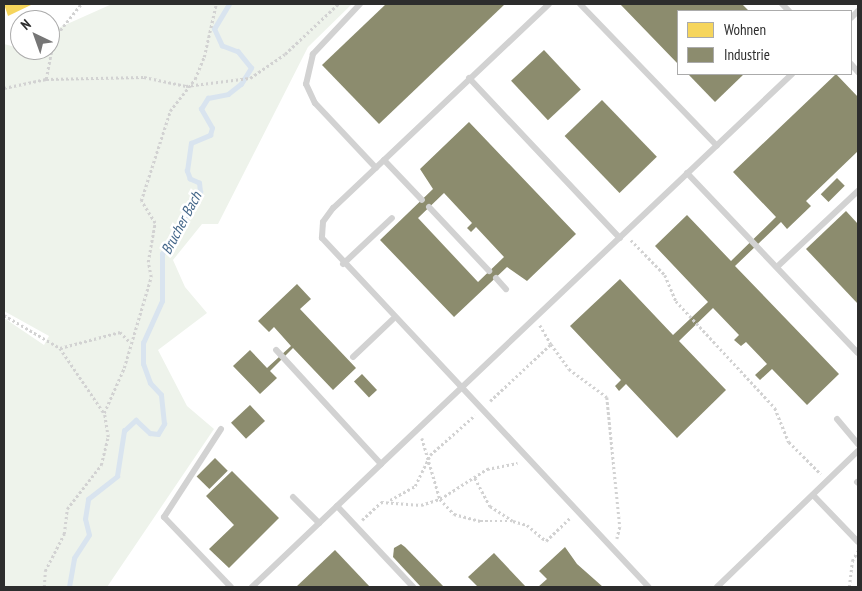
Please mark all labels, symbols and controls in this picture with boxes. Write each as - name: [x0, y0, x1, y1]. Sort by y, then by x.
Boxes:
- north arrow: [10, 10, 60, 60]
- legend: [677, 10, 852, 75]
- text: N: [17, 15, 34, 34]
- text: Wohnen: [724, 20, 766, 39]
- text: Industrie: [724, 45, 770, 64]
- water label: Brucher Bach: [157, 189, 205, 257]

